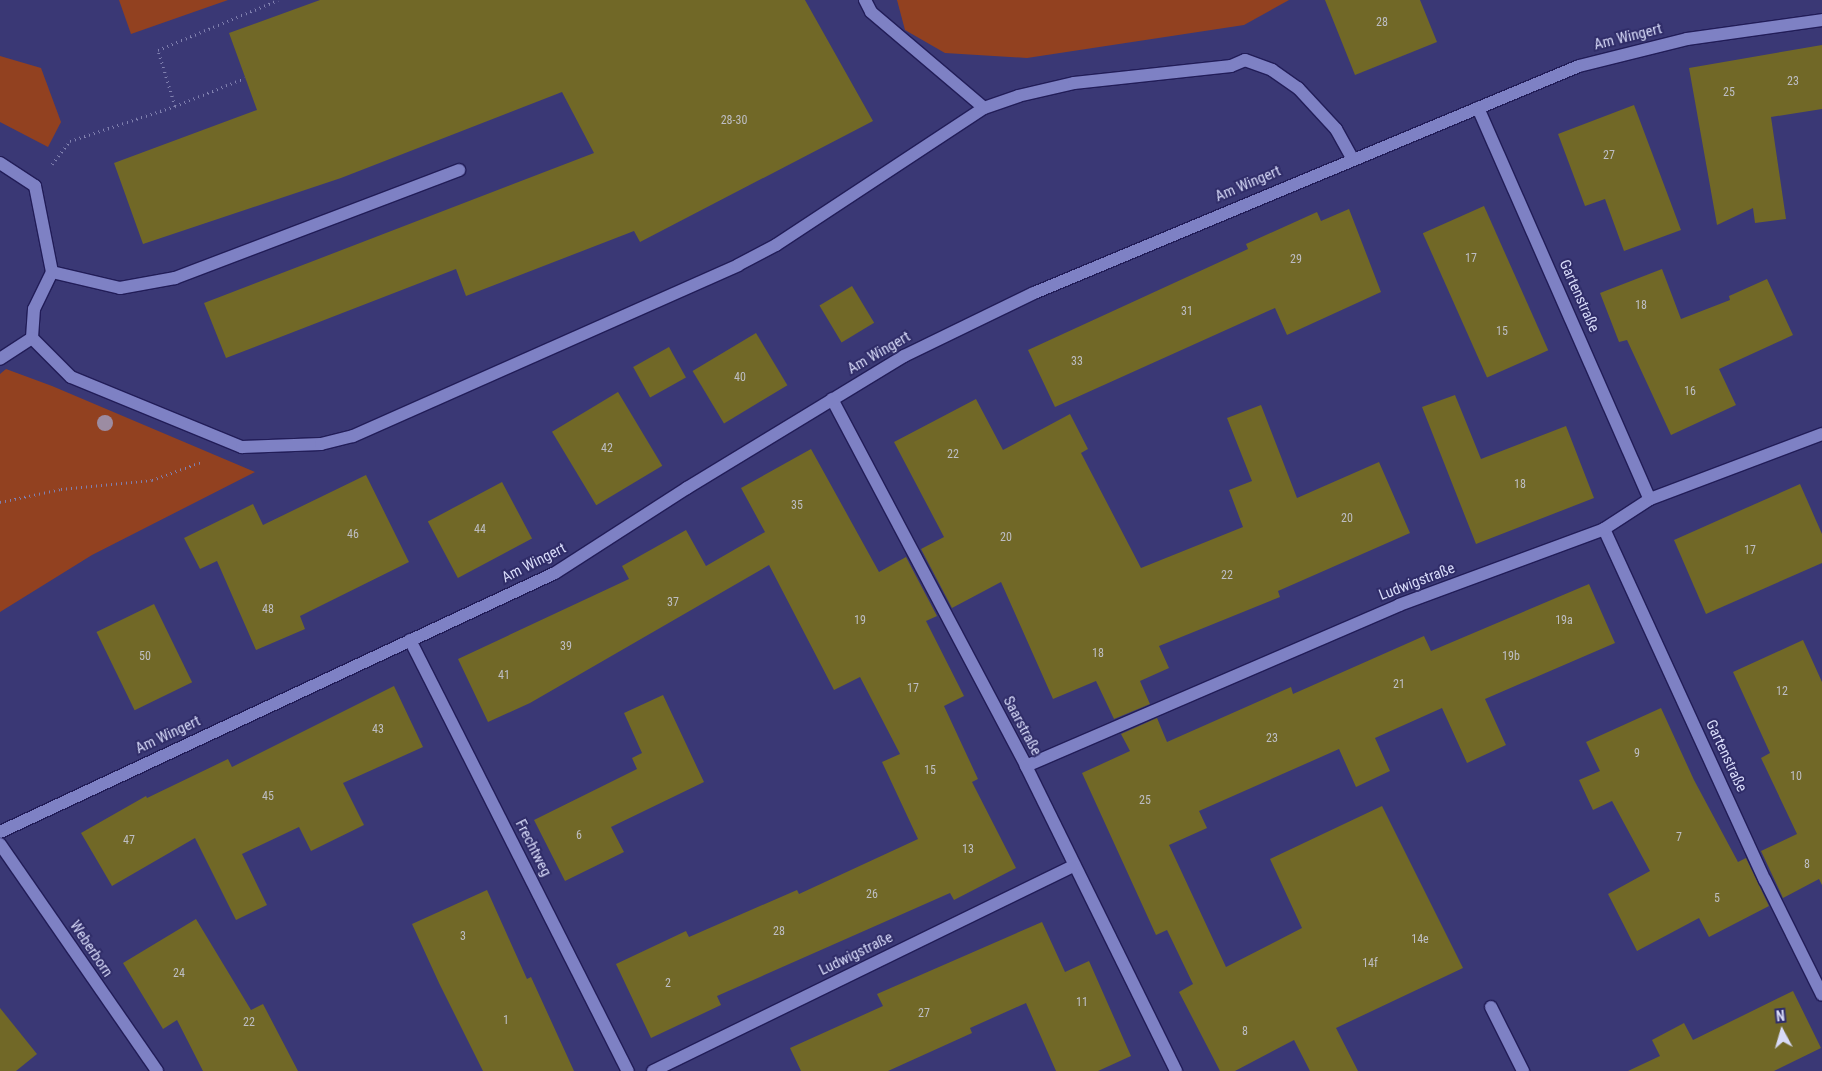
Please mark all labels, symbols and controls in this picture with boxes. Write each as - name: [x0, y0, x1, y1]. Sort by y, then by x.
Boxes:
- house number: 28: [1376, 16, 1388, 30]
- street label: Am Wingert: [1592, 20, 1664, 54]
- house number: 23: [1787, 75, 1799, 89]
- house number: 25: [1723, 86, 1735, 100]
- house number: 28-30: [721, 114, 747, 128]
- house number: 27: [1603, 149, 1615, 163]
- street label: Am Wingert: [1213, 162, 1283, 206]
- house number: 17: [1465, 252, 1477, 266]
- house number: 29: [1290, 253, 1302, 267]
- street label: Gartenstraße: [1555, 257, 1603, 335]
- house number: 18: [1635, 299, 1647, 313]
- house number: 31: [1181, 305, 1193, 319]
- house number: 15: [1496, 325, 1508, 339]
- street label: Am Wingert: [844, 328, 914, 378]
- house number: 33: [1071, 355, 1083, 369]
- house number: 40: [734, 371, 746, 385]
- house number: 16: [1684, 385, 1696, 399]
- house number: 42: [601, 442, 613, 456]
- house number: 22: [947, 448, 959, 462]
- house number: 18: [1514, 478, 1526, 492]
- house number: 35: [791, 499, 803, 513]
- house number: 20: [1341, 512, 1353, 526]
- house number: 44: [474, 523, 486, 537]
- house number: 46: [347, 528, 359, 542]
- house number: 20: [1000, 531, 1012, 545]
- street label: Am Wingert: [499, 539, 569, 587]
- house number: 17: [1744, 544, 1756, 558]
- street label: Ludwigstraße: [1377, 559, 1457, 605]
- house number: 22: [1221, 569, 1233, 583]
- house number: 37: [667, 596, 679, 610]
- house number: 48: [262, 603, 274, 617]
- house number: 19: [854, 614, 866, 628]
- house number: 19a: [1555, 614, 1573, 628]
- house number: 39: [560, 640, 572, 654]
- house number: 18: [1092, 647, 1104, 661]
- house number: 50: [139, 650, 151, 664]
- house number: 19b: [1502, 650, 1520, 664]
- house number: 41: [498, 669, 510, 683]
- house number: 21: [1393, 678, 1405, 692]
- house number: 17: [907, 682, 919, 696]
- house number: 12: [1776, 685, 1788, 699]
- street label: Saarstraße: [999, 693, 1045, 759]
- street label: Am Wingert: [133, 712, 203, 758]
- street label: Gartenstraße: [1702, 717, 1750, 795]
- house number: 43: [372, 723, 384, 737]
- house number: 23: [1266, 732, 1278, 746]
- house number: 9: [1634, 747, 1640, 761]
- house number: 15: [924, 764, 936, 778]
- house number: 10: [1790, 770, 1802, 784]
- house number: 45: [262, 790, 274, 804]
- house number: 25: [1139, 794, 1151, 808]
- street label: Frechtweg: [511, 817, 555, 879]
- house number: 6: [576, 829, 582, 843]
- house number: 7: [1676, 831, 1682, 845]
- house number: 47: [123, 834, 135, 848]
- house number: 13: [962, 843, 974, 857]
- house number: 8: [1804, 858, 1810, 872]
- house number: 26: [866, 888, 878, 902]
- house number: 5: [1714, 892, 1720, 906]
- street label: Weberborn: [66, 917, 116, 981]
- house number: 28: [773, 925, 785, 939]
- street label: Ludwigstraße: [816, 928, 896, 980]
- house number: 3: [460, 930, 466, 944]
- house number: 14e: [1411, 933, 1429, 947]
- house number: 14f: [1362, 957, 1378, 971]
- house number: 24: [173, 967, 185, 981]
- house number: 2: [665, 977, 671, 991]
- house number: 11: [1076, 996, 1088, 1010]
- north arrow: [1757, 1006, 1807, 1056]
- house number: 27: [918, 1007, 930, 1021]
- text: N: [1775, 1008, 1786, 1024]
- house number: 1: [503, 1014, 509, 1028]
- house number: 22: [243, 1016, 255, 1030]
- house number: 8: [1242, 1025, 1248, 1039]

